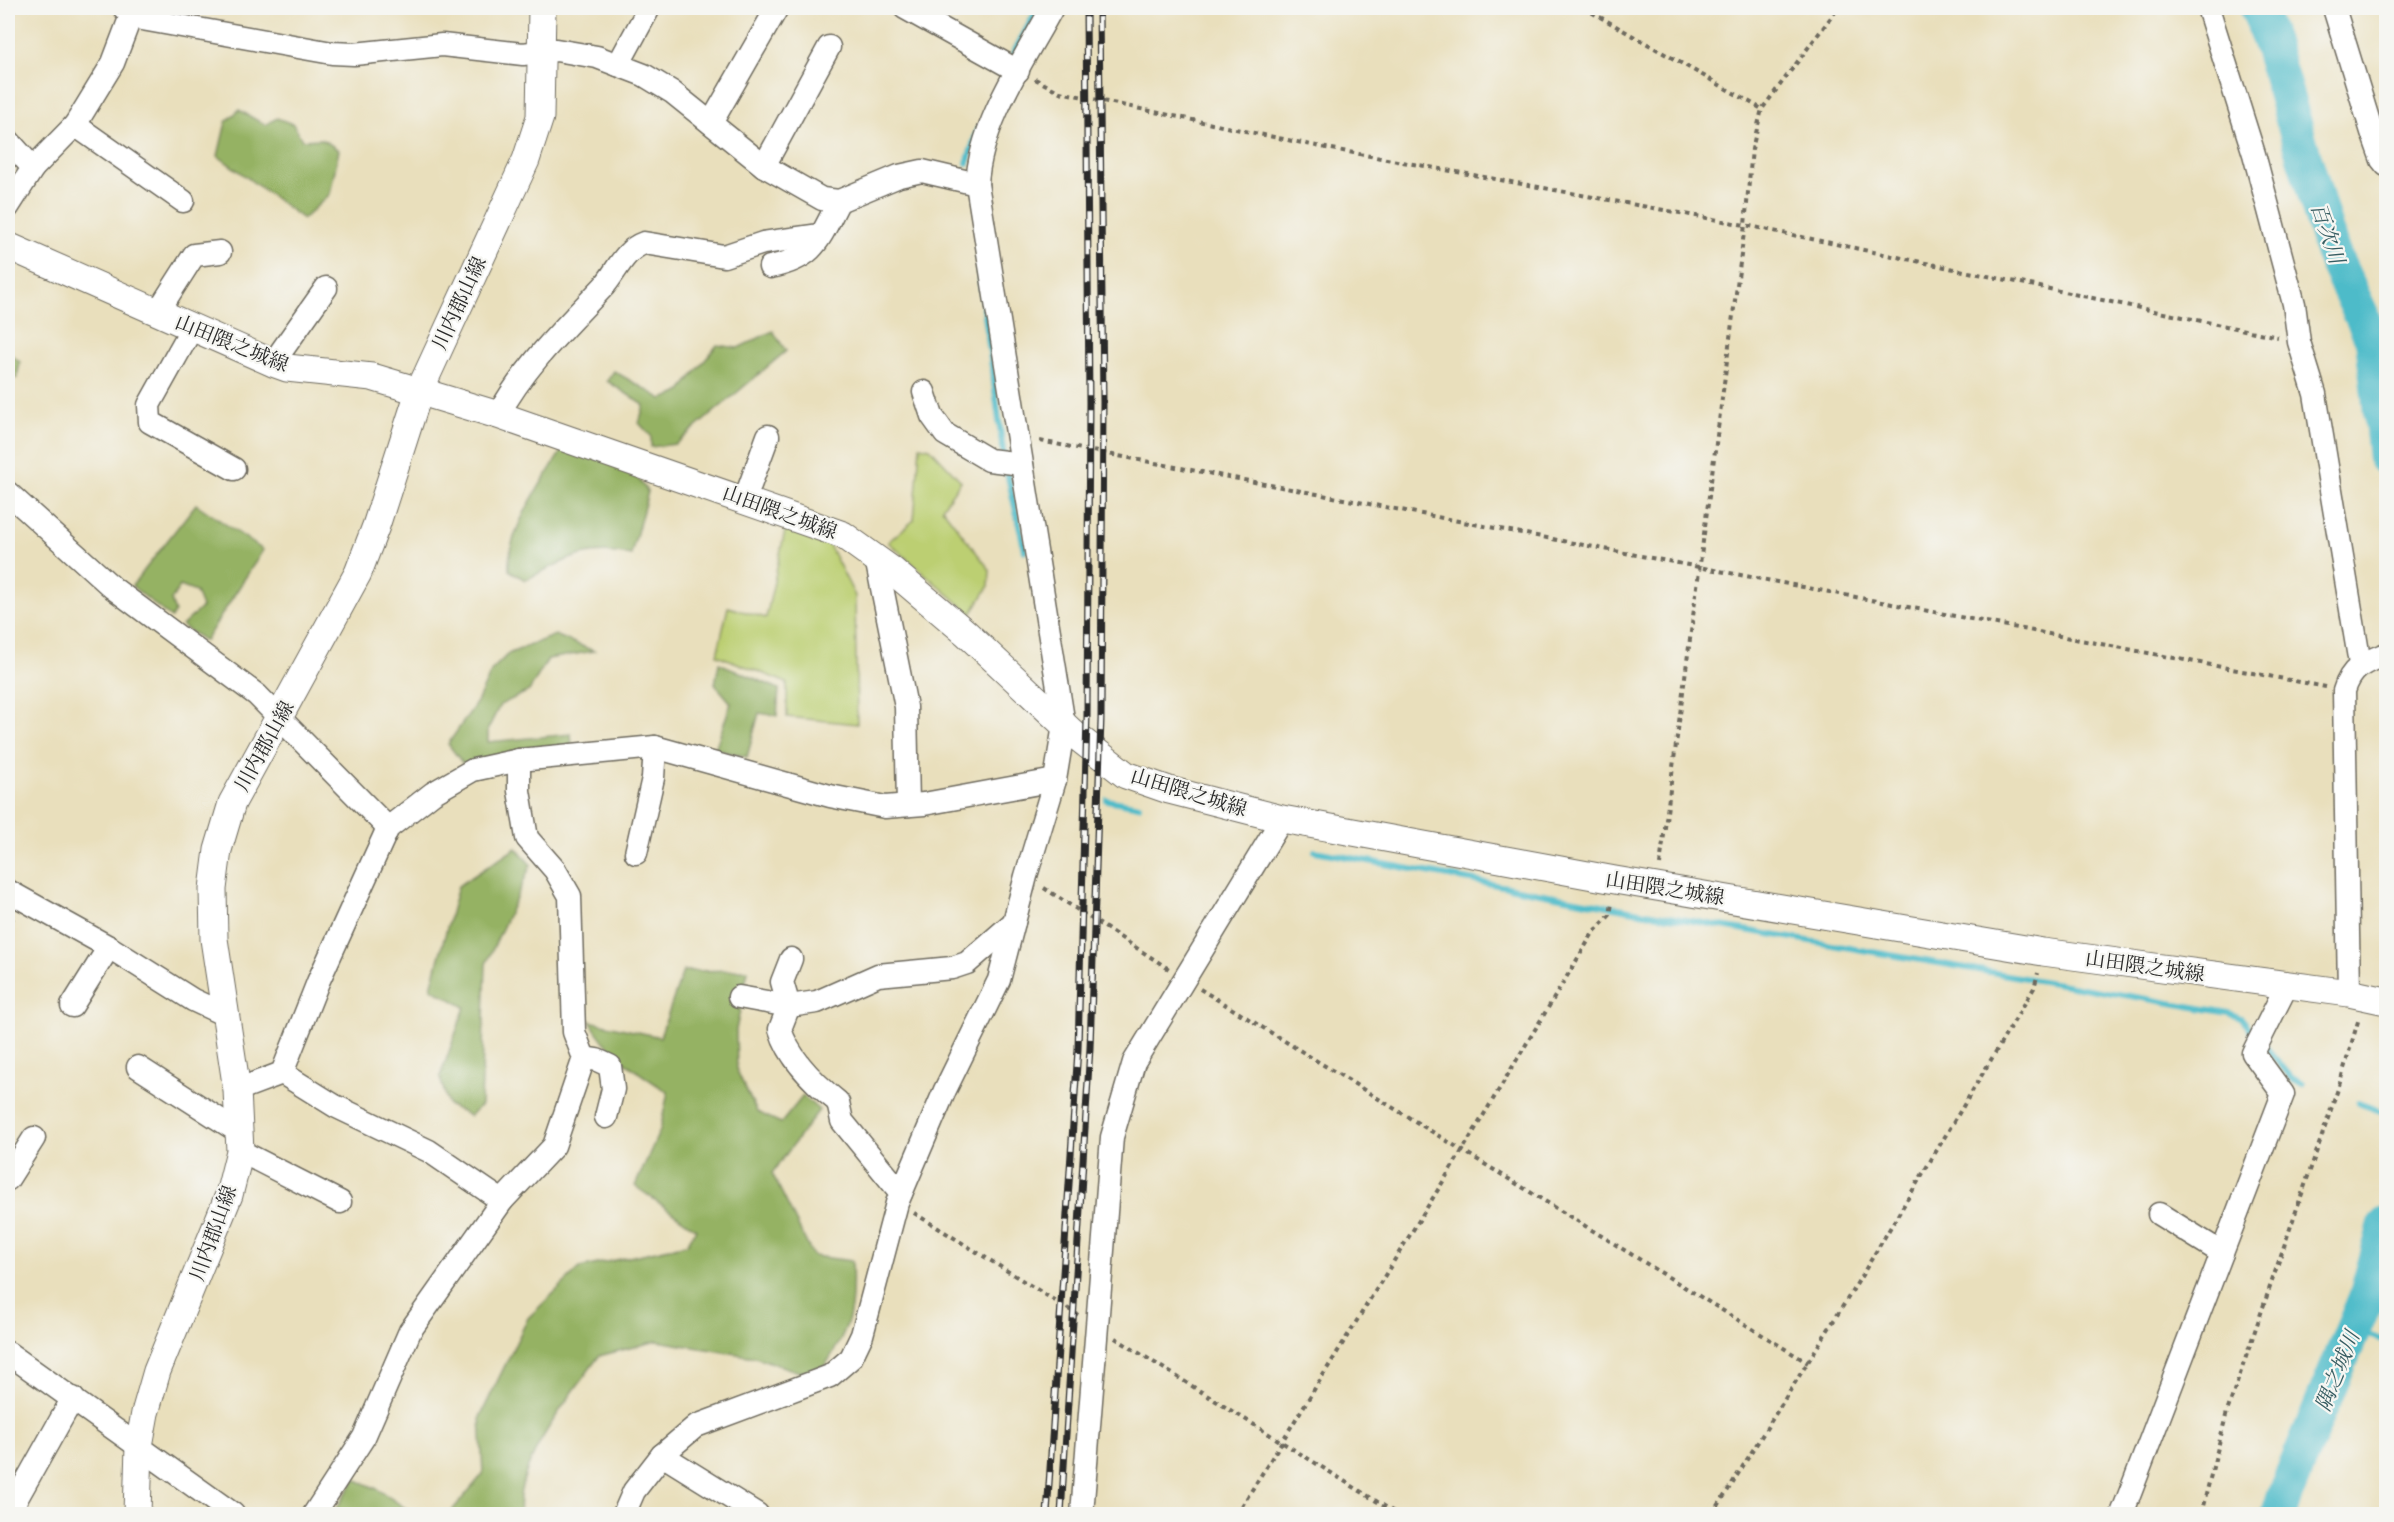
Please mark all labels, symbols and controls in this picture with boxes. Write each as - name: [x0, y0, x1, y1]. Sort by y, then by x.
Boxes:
- water label: 百次川: [2306, 199, 2351, 269]
- street label: 川内郡山線: [427, 253, 491, 353]
- street label: 山田隈之城線: [172, 309, 292, 377]
- street label: 山田隈之城線: [720, 480, 840, 544]
- street label: 川内郡山線: [229, 696, 299, 796]
- street label: 山田隈之城線: [1128, 763, 1250, 821]
- street label: 山田隈之城線: [1604, 867, 1726, 909]
- street label: 山田隈之城線: [2084, 946, 2206, 986]
- street label: 川内郡山線: [185, 1182, 241, 1284]
- water label: 隅之城川: [2310, 1326, 2365, 1415]

